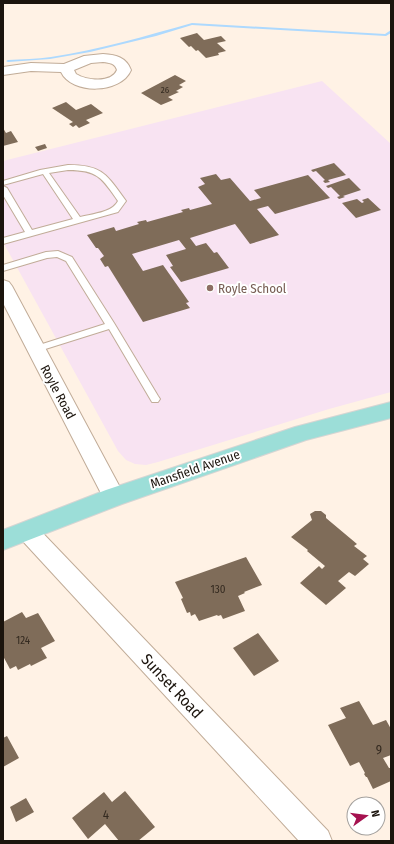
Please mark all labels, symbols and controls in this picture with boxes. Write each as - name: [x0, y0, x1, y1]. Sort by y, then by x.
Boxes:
- house number: 26: [161, 85, 170, 95]
- place label: Royle School: [218, 281, 287, 296]
- marker: Royle School: [205, 283, 215, 293]
- street label: Royle Road: [37, 362, 79, 422]
- street label: Mansfield Avenue: [148, 447, 242, 491]
- house number: 130: [211, 583, 226, 596]
- house number: 124: [16, 634, 31, 647]
- street label: Sunset Road: [137, 650, 207, 722]
- house number: 9: [376, 742, 382, 757]
- north arrow: [346, 796, 386, 836]
- house number: 4: [103, 807, 109, 822]
- text: N: [368, 809, 382, 818]

